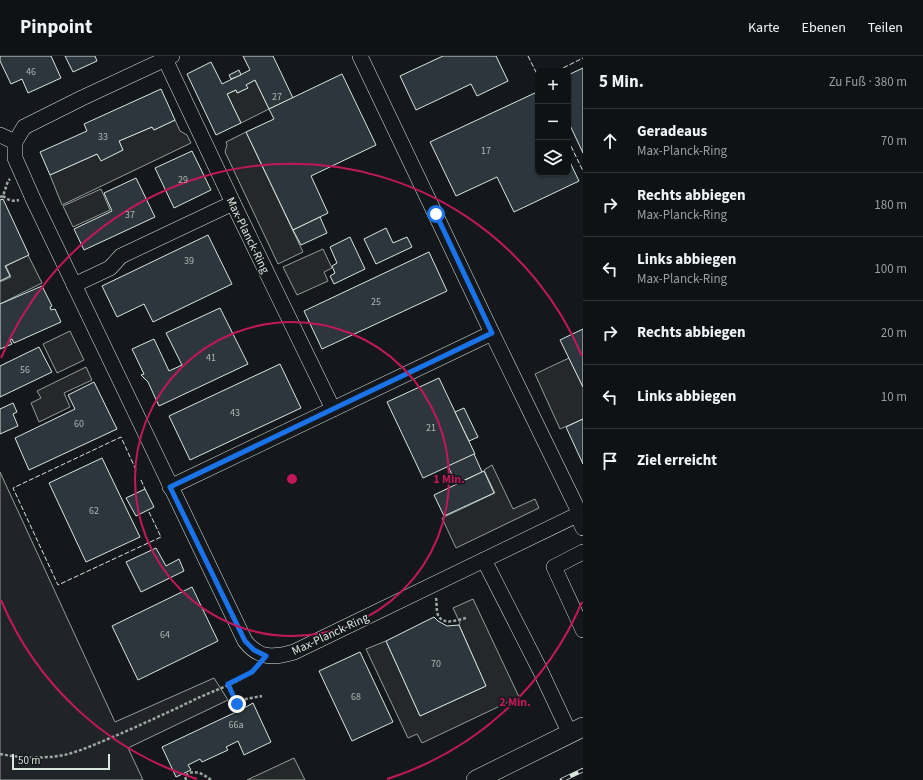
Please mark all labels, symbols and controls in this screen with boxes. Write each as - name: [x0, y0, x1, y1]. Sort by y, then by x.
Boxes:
- text: Pinpoint: [20, 14, 92, 41]
- text: Karte: [748, 18, 780, 38]
- text: Ebenen: [802, 18, 846, 38]
- text: Teilen: [868, 18, 903, 38]
- house number: 46: [26, 65, 36, 79]
- map controls: [535, 68, 571, 176]
- button: +: [535, 68, 571, 104]
- text: 5 Min.: [599, 70, 644, 94]
- text: Zu Fuß · 380 m: [829, 73, 907, 91]
- house number: 27: [272, 90, 282, 104]
- button: −: [535, 104, 571, 140]
- text: Geradeaus: [637, 121, 707, 142]
- house number: 33: [98, 130, 108, 144]
- icon: ahead: [599, 130, 621, 152]
- text: 70 m: [881, 132, 907, 150]
- button: layers: [535, 140, 571, 176]
- text: Max-Planck-Ring: [637, 142, 727, 160]
- house number: 17: [481, 144, 491, 158]
- house number: 29: [178, 173, 188, 187]
- text: Rechts abbiegen: [637, 185, 746, 206]
- street label: Max-Planck-Ring: [222, 194, 273, 276]
- icon: right: [599, 194, 621, 216]
- text: 180 m: [874, 196, 907, 214]
- route start: [427, 205, 445, 223]
- text: Max-Planck-Ring: [637, 206, 727, 224]
- house number: 37: [125, 208, 135, 222]
- text: Links abbiegen: [637, 249, 736, 270]
- house number: 39: [184, 254, 194, 268]
- icon: left: [599, 258, 621, 280]
- text: 100 m: [874, 260, 907, 278]
- text: Max-Planck-Ring: [637, 270, 727, 288]
- house number: 25: [371, 295, 381, 309]
- icon: right: [599, 322, 621, 344]
- text: Rechts abbiegen: [637, 322, 746, 343]
- text: 20 m: [881, 324, 907, 342]
- house number: 41: [206, 351, 216, 365]
- house number: 56: [20, 363, 30, 377]
- icon: left: [599, 386, 621, 408]
- text: Links abbiegen: [637, 386, 736, 407]
- text: 10 m: [881, 388, 907, 406]
- house number: 43: [230, 406, 240, 420]
- house number: 60: [74, 417, 84, 431]
- house number: 21: [426, 421, 436, 435]
- icon: arrive: [599, 450, 621, 472]
- text: Ziel erreicht: [637, 450, 717, 471]
- text: 1 Min.: [433, 471, 465, 488]
- centre of rings: [285, 472, 299, 486]
- house number: 62: [89, 504, 99, 518]
- street label: Max-Planck-Ring: [289, 609, 371, 660]
- house number: 64: [160, 628, 170, 642]
- house number: 70: [431, 657, 441, 671]
- house number: 68: [351, 690, 361, 704]
- text: 2 Min.: [499, 694, 531, 711]
- route end: [228, 695, 246, 713]
- house number: 66a: [229, 718, 243, 732]
- scale bar: [12, 752, 110, 771]
- text: 50 m: [18, 753, 40, 768]

